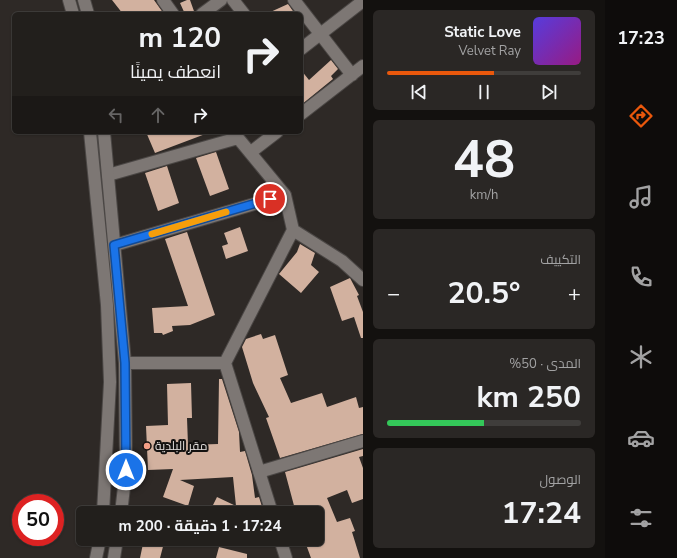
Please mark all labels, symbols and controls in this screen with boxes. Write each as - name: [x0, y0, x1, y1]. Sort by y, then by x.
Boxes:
- text: 120 m: [138, 19, 221, 57]
- text: Static Love: [444, 22, 521, 42]
- text: 17:23: [617, 26, 665, 50]
- icon: right: [235, 28, 287, 80]
- text: Velvet Ray: [459, 42, 521, 60]
- text: انعطف يمينًا: [130, 60, 221, 84]
- icon: previous: [408, 81, 430, 103]
- icon: pause: [473, 81, 495, 103]
- icon: next: [538, 81, 560, 103]
- icon: directions: [627, 102, 655, 130]
- icon: left: [105, 104, 127, 126]
- icon: ahead: [147, 104, 169, 126]
- icon: right: [189, 104, 211, 126]
- text: 48: [453, 124, 515, 195]
- pin: [253, 182, 287, 216]
- icon: music: [627, 183, 655, 211]
- text: km/h: [470, 186, 498, 204]
- icon: arrive: [259, 188, 281, 210]
- text: التكييف: [540, 251, 581, 269]
- icon: phone: [627, 263, 655, 291]
- text: 20.5°: [448, 273, 520, 314]
- text: −: [387, 279, 400, 309]
- text: +: [568, 279, 581, 309]
- icon: climate: [627, 343, 655, 371]
- text: المدى · 50%: [509, 355, 581, 373]
- text: 250 km: [477, 377, 581, 418]
- icon: car: [627, 424, 655, 452]
- place label: مقر البلدية: [155, 438, 207, 454]
- marker: مقر البلدية: [142, 441, 152, 451]
- position arrow: [105, 449, 147, 491]
- text: الوصول: [540, 471, 581, 489]
- text: 17:24: [502, 493, 581, 534]
- speed limit sign: 50: [12, 494, 64, 546]
- icon: filters: [627, 504, 655, 532]
- text: 17:24 · 1 دقيقة · 200 m: [118, 516, 282, 536]

